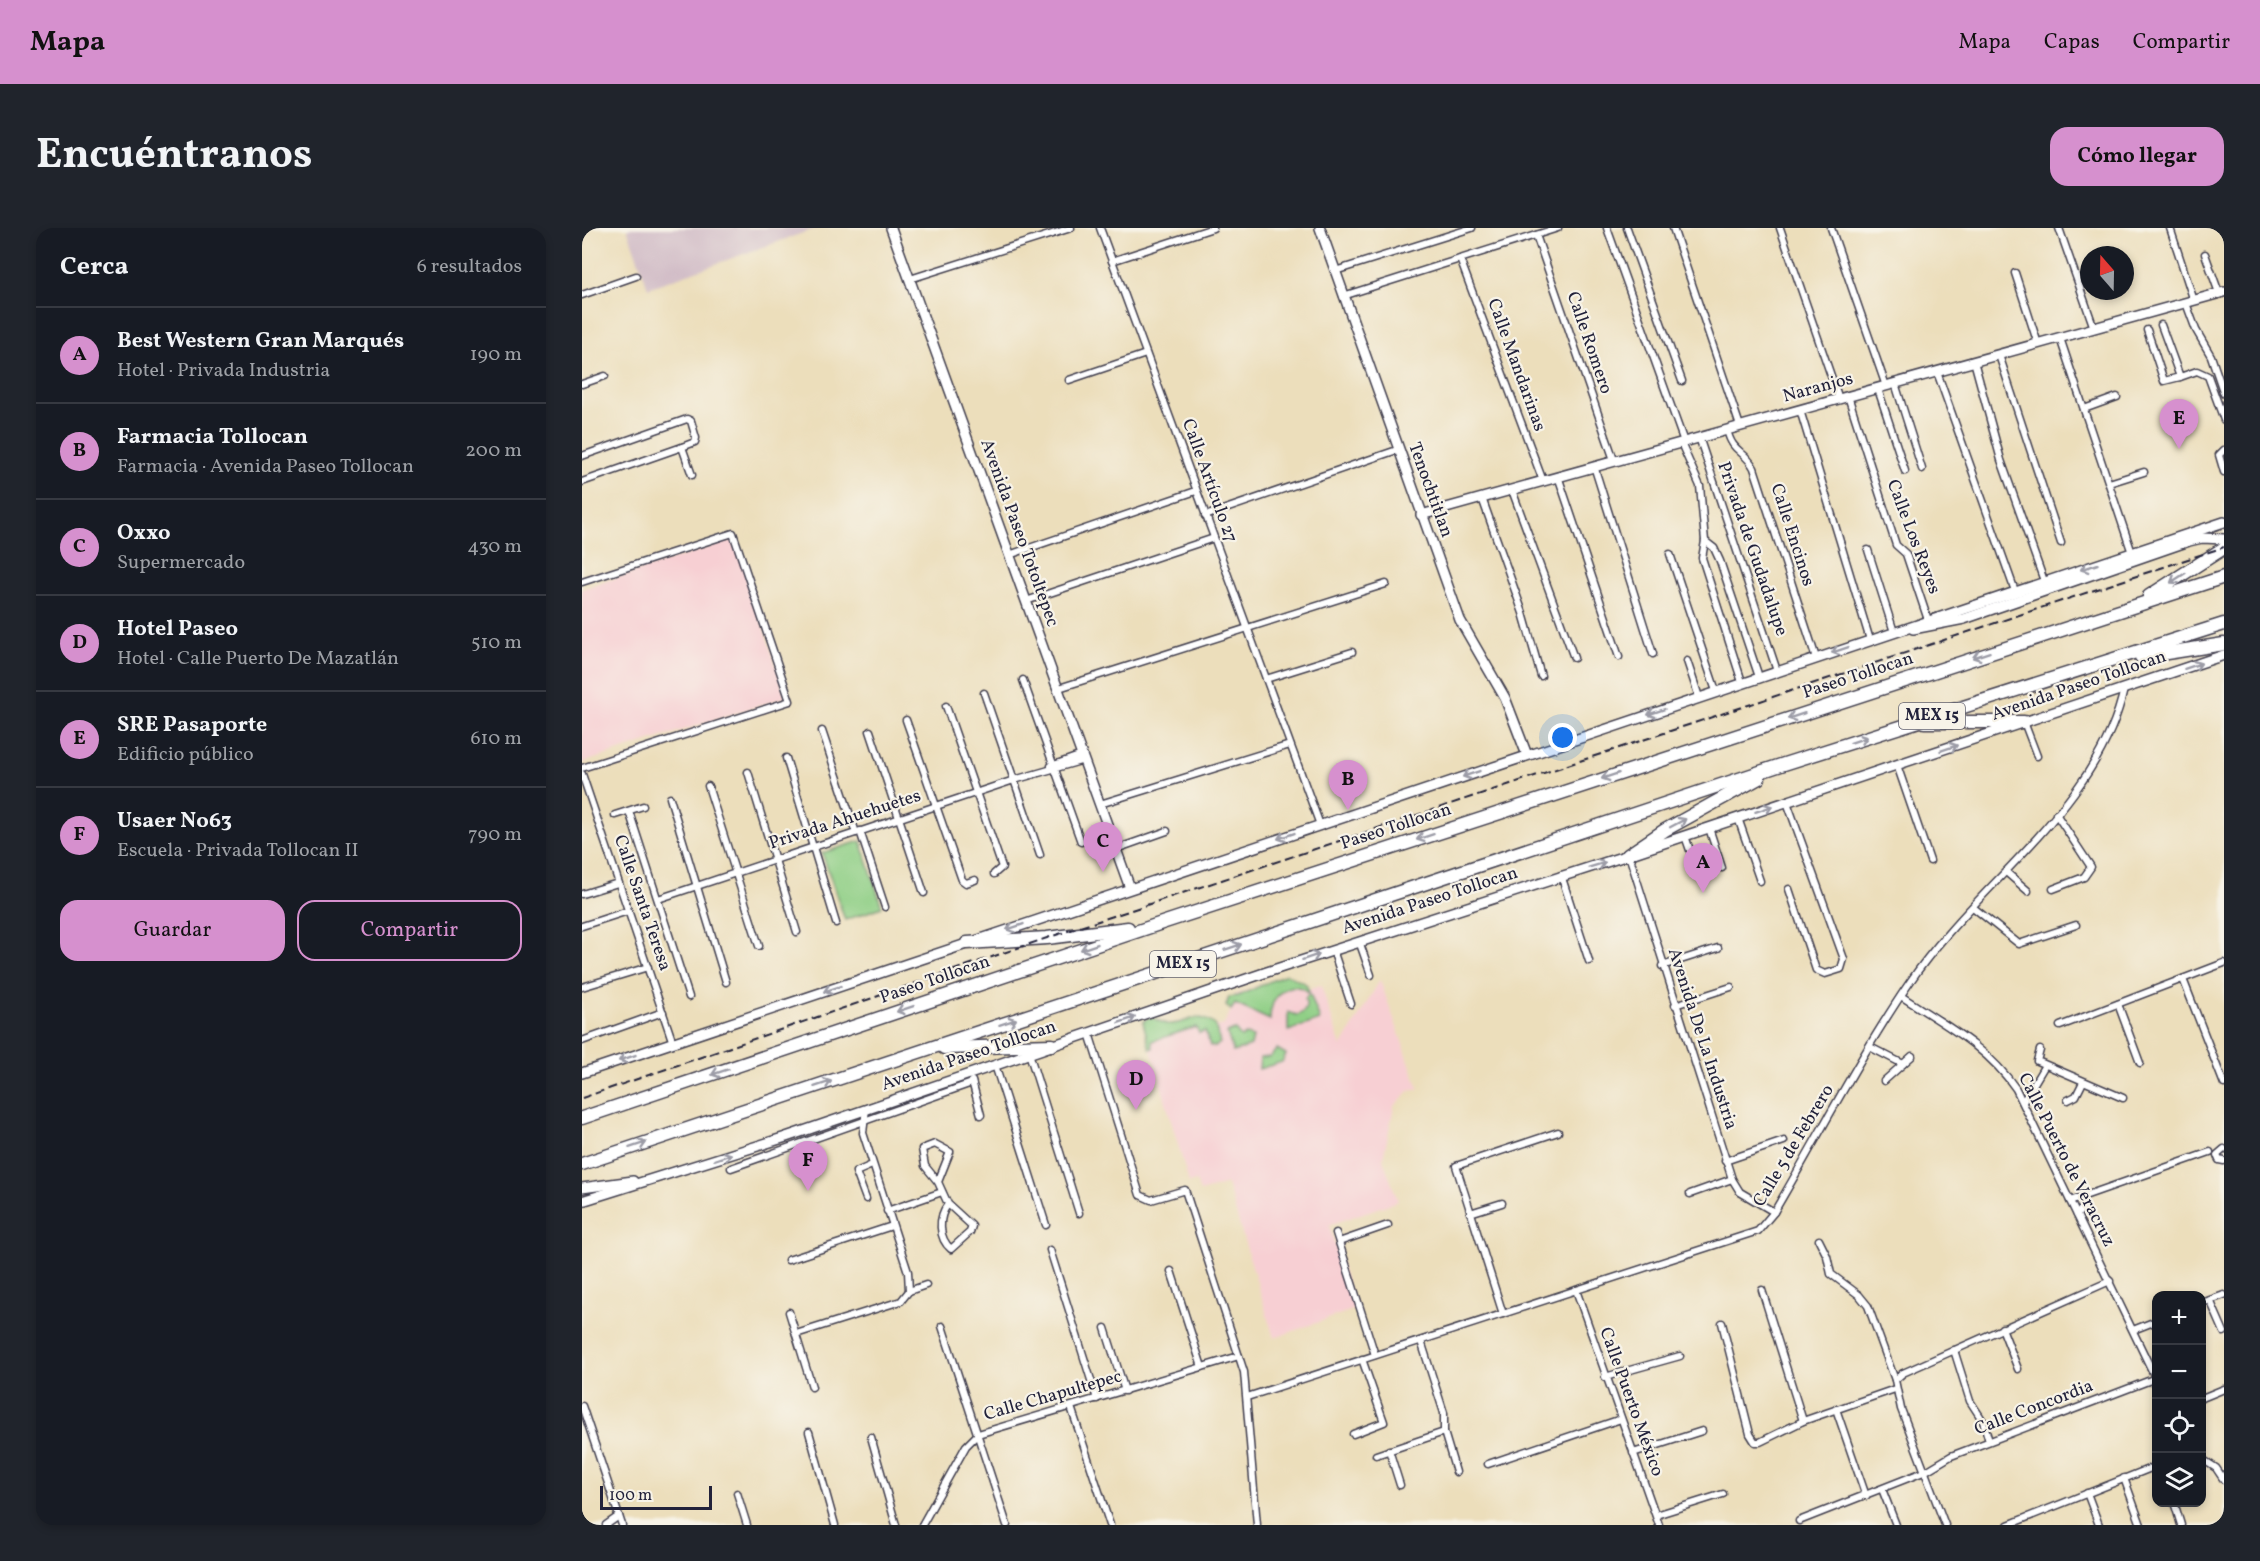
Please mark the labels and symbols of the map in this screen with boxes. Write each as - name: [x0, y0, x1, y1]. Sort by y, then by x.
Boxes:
- north arrow: [2080, 246, 2134, 300]
- street label: Calle Romero: [1560, 288, 1618, 398]
- street label: Calle Mandarinas: [1480, 295, 1552, 435]
- street label: Naranjos: [1780, 367, 1856, 409]
- pin: E: [2160, 400, 2198, 449]
- street label: Calle Artículo 27: [1175, 416, 1243, 546]
- street label: Avenida Paseo Totoltepec: [973, 436, 1065, 630]
- street label: Tenochtitlan: [1401, 439, 1459, 541]
- street label: Privada de Gudadalupe: [1710, 459, 1794, 639]
- street label: Calle Los Reyes: [1880, 476, 1946, 598]
- street label: Calle Encinos: [1764, 480, 1820, 590]
- one-way arrow: [2080, 562, 2099, 573]
- one-way arrow: [2170, 572, 2187, 584]
- street label: Avenida Paseo Tollocan: [1988, 644, 2170, 728]
- one-way arrow: [1831, 645, 1850, 656]
- street label: Paseo Tollocan: [1799, 646, 1917, 706]
- one-way arrow: [1972, 650, 1991, 661]
- one-way arrow: [2183, 659, 2202, 670]
- road number: MEX 15: [1899, 703, 1965, 729]
- one-way arrow: [1647, 707, 1665, 718]
- one-way arrow: [1787, 711, 1806, 722]
- your location: [1548, 723, 1577, 752]
- one-way arrow: [1849, 733, 1868, 744]
- one-way arrow: [1939, 741, 1958, 752]
- pin: B: [1328, 760, 1368, 810]
- one-way arrow: [1462, 769, 1481, 780]
- one-way arrow: [1601, 771, 1620, 782]
- street label: Privada Ahuehuetes: [766, 784, 924, 856]
- street label: Paseo Tollocan: [1337, 797, 1455, 857]
- one-way arrow: [1754, 803, 1773, 814]
- one-way arrow: [1669, 817, 1686, 829]
- pin: C: [1084, 822, 1122, 872]
- street label: Calle Santa Teresa: [607, 832, 677, 974]
- one-way arrow: [1277, 832, 1296, 843]
- one-way arrow: [1416, 832, 1435, 843]
- pin: A: [1684, 844, 1722, 893]
- one-way arrow: [1587, 859, 1606, 870]
- street label: Avenida Paseo Tollocan: [1339, 861, 1521, 941]
- one-way arrow: [1006, 922, 1025, 933]
- one-way arrow: [1223, 941, 1241, 952]
- one-way arrow: [1080, 942, 1099, 953]
- street label: Avenida De La Industria: [1661, 945, 1743, 1133]
- street label: Paseo Tollocan: [877, 949, 994, 1011]
- road number: MEX 15: [1150, 951, 1216, 977]
- one-way arrow: [1301, 951, 1320, 962]
- one-way arrow: [823, 984, 842, 995]
- one-way arrow: [896, 1005, 915, 1016]
- one-way arrow: [1117, 1013, 1135, 1024]
- street label: Avenida Paseo Tollocan: [878, 1014, 1060, 1098]
- one-way arrow: [998, 1016, 1017, 1027]
- one-way arrow: [619, 1053, 637, 1064]
- pin: D: [1116, 1060, 1156, 1110]
- one-way arrow: [711, 1067, 730, 1078]
- street label: Calle Puerto de Veracruz: [2011, 1069, 2121, 1251]
- one-way arrow: [813, 1077, 832, 1088]
- street label: Calle 5 de Febrero: [1748, 1080, 1840, 1212]
- one-way arrow: [628, 1139, 647, 1150]
- pin: F: [788, 1142, 828, 1191]
- one-way arrow: [713, 1150, 732, 1161]
- street label: Calle Puerto México: [1592, 1324, 1670, 1480]
- street label: Calle Chapultepec: [981, 1364, 1125, 1428]
- street label: Calle Concordia: [1971, 1374, 2097, 1442]
- scale bar: [600, 1483, 712, 1510]

